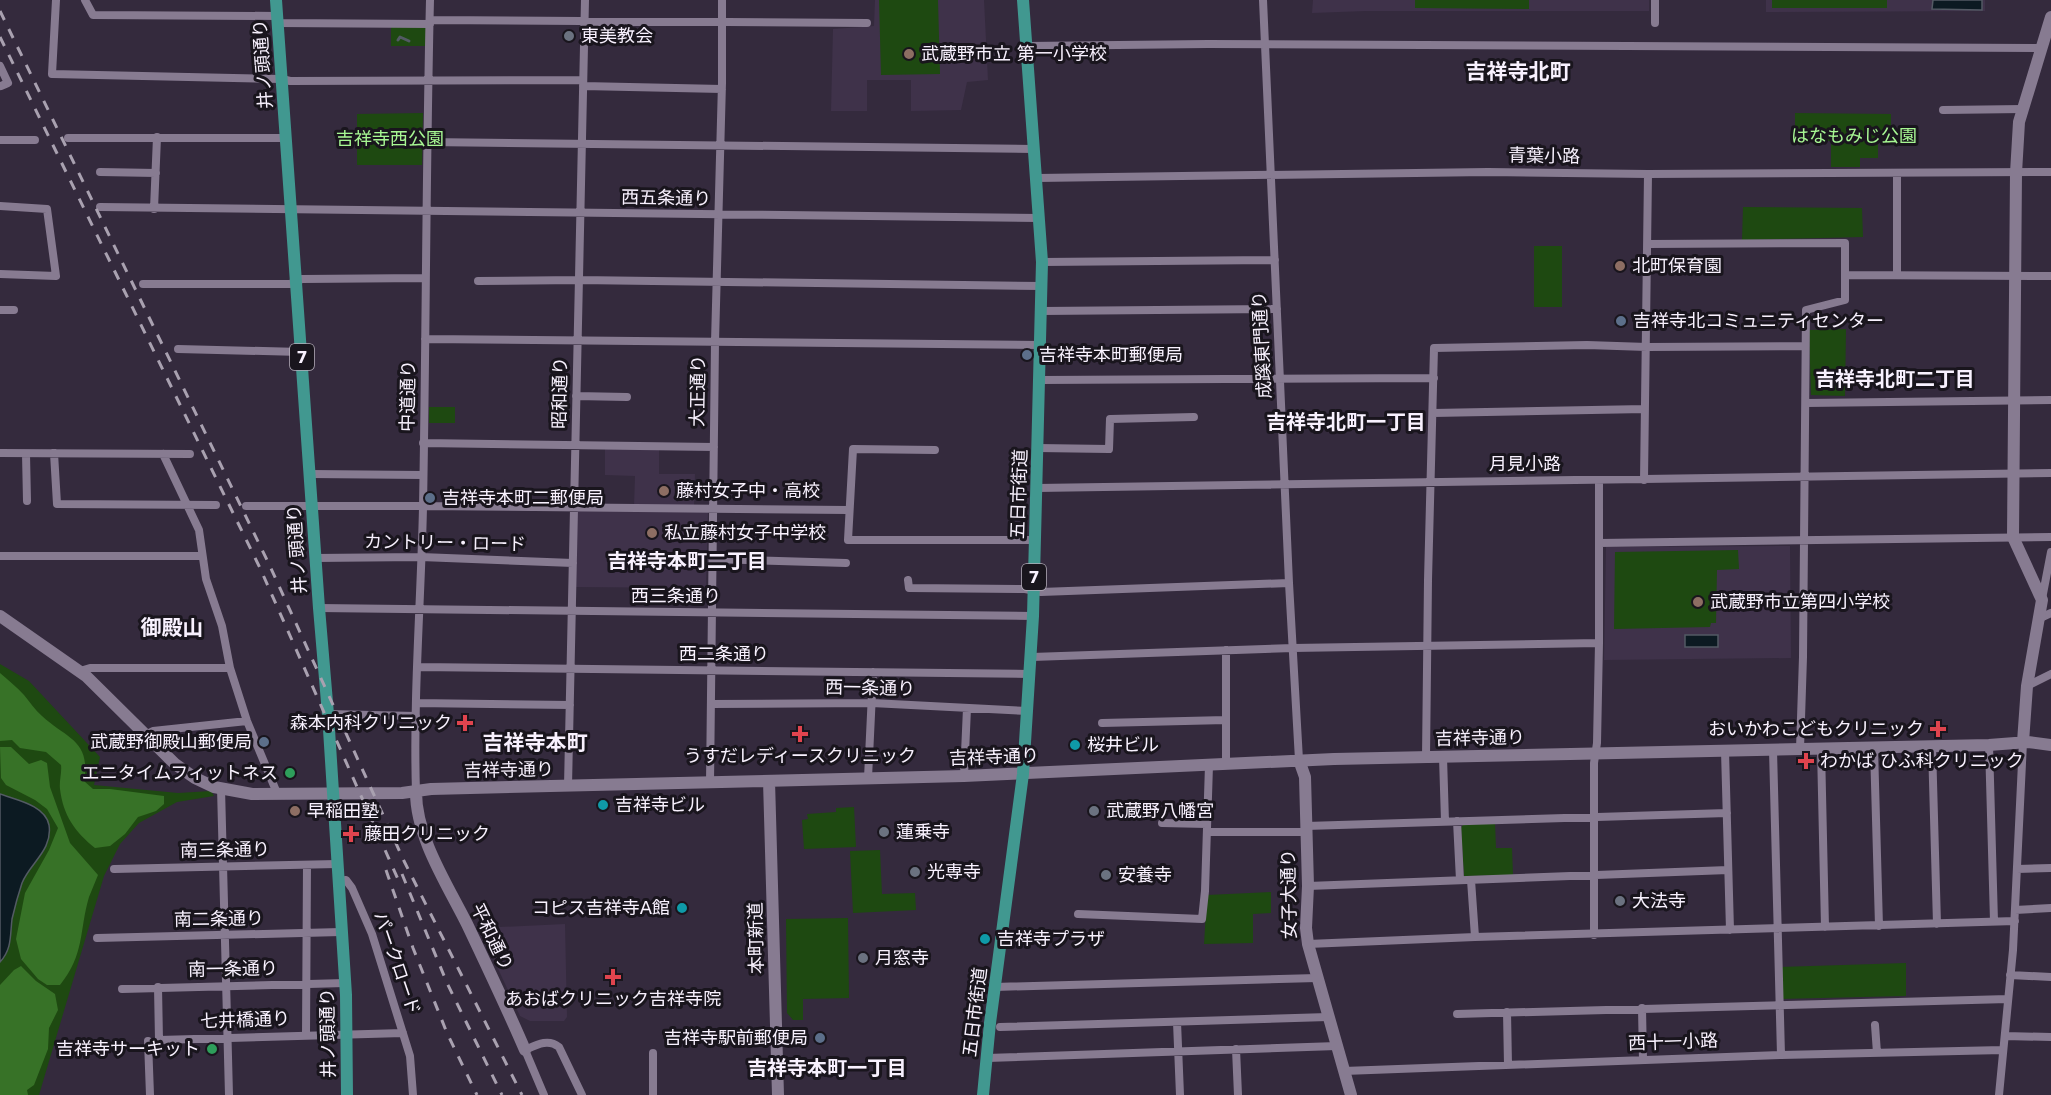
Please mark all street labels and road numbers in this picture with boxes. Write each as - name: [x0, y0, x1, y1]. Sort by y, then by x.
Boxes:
- street label: 井ノ頭通り: [249, 18, 276, 110]
- street label: 青葉小路: [1508, 144, 1580, 167]
- street label: 西五条通り: [621, 186, 711, 209]
- street label: 成蹊東門通り: [1248, 291, 1275, 400]
- road number: 7: [290, 344, 314, 370]
- street label: 大正通り: [686, 355, 709, 427]
- street label: 昭和通り: [548, 357, 571, 429]
- street label: 中道通り: [396, 360, 419, 432]
- street label: 五日市街道: [1006, 449, 1031, 539]
- street label: 月見小路: [1489, 453, 1561, 474]
- street label: 井ノ頭通り: [283, 503, 310, 595]
- street label: カントリー・ロード: [364, 531, 526, 554]
- road number: 7: [1022, 564, 1046, 590]
- street label: 西三条通り: [631, 585, 721, 606]
- street label: 西二条通り: [679, 643, 769, 664]
- street label: 西一条通り: [825, 676, 915, 699]
- street label: 吉祥寺通り: [1435, 726, 1525, 749]
- street label: 吉祥寺通り: [949, 744, 1039, 769]
- street label: 吉祥寺通り: [464, 758, 554, 781]
- street label: 南三条通り: [180, 838, 270, 861]
- street label: 女子大通り: [1277, 849, 1300, 939]
- street label: 平和通り: [467, 900, 518, 974]
- street label: 本町新道: [744, 902, 767, 974]
- street label: 南二条通り: [174, 907, 264, 930]
- street label: パークロード: [370, 908, 425, 1017]
- street label: 南一条通り: [188, 957, 278, 980]
- street label: 五日市街道: [959, 966, 990, 1058]
- street label: 井ノ頭通り: [316, 988, 339, 1078]
- street label: 七井橋通り: [200, 1007, 290, 1032]
- street label: 西十一小路: [1628, 1029, 1718, 1054]

